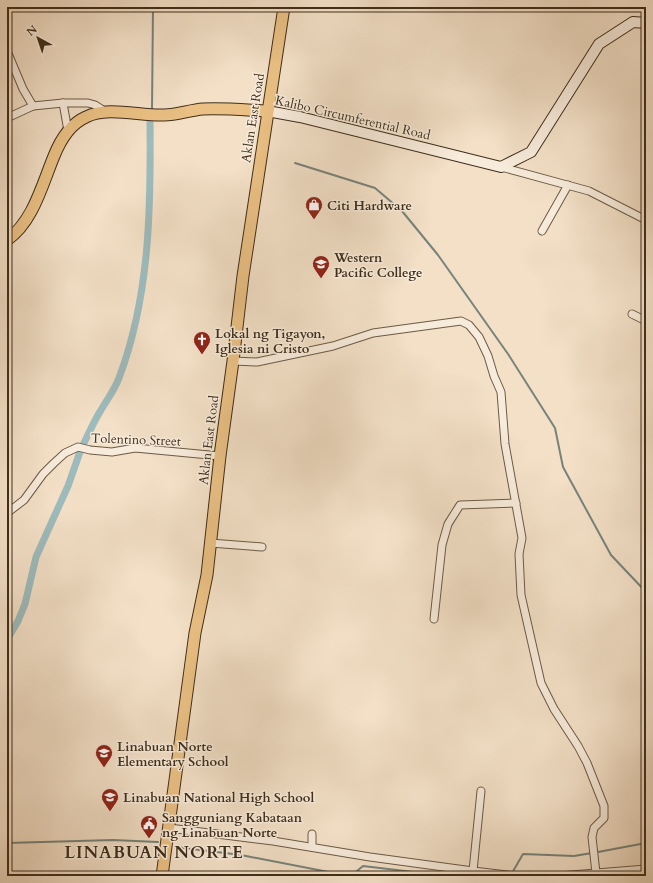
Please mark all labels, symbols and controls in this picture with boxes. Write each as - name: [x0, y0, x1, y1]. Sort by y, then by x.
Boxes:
- north arrow: [18, 18, 58, 58]
- text: N: [23, 22, 41, 40]
- street label: Aklan East Road: [237, 72, 269, 164]
- street label: Kalibo Circumferential Road: [273, 91, 432, 145]
- shop icon: Citi Hardware: [304, 195, 324, 220]
- place label: Citi Hardware: [327, 197, 412, 215]
- place label: Western Pacific College: [333, 249, 422, 282]
- school or university icon: Western Pacific College: [311, 254, 331, 279]
- place label: Lokal ng Tigayon, Iglesia ni Cristo: [215, 325, 326, 358]
- church icon: Lokal ng Tigayon, Iglesia ni Cristo: [192, 330, 212, 355]
- street label: Aklan East Road: [195, 394, 223, 486]
- street label: Tolentino Street: [91, 429, 181, 451]
- place label: Linabuan Norte Elementary School: [117, 738, 229, 771]
- school or university icon: Linabuan Norte Elementary School: [94, 743, 114, 768]
- school or university icon: Linabuan National High School: [100, 787, 120, 812]
- place label: Linabuan National High School: [123, 789, 314, 807]
- place label: Sangguniang Kabataan ng Linabuan Norte: [162, 809, 303, 842]
- public building icon: Sangguniang Kabataan ng Linabuan Norte: [139, 814, 159, 839]
- district label: LINABUAN NORTE: [64, 841, 244, 864]

